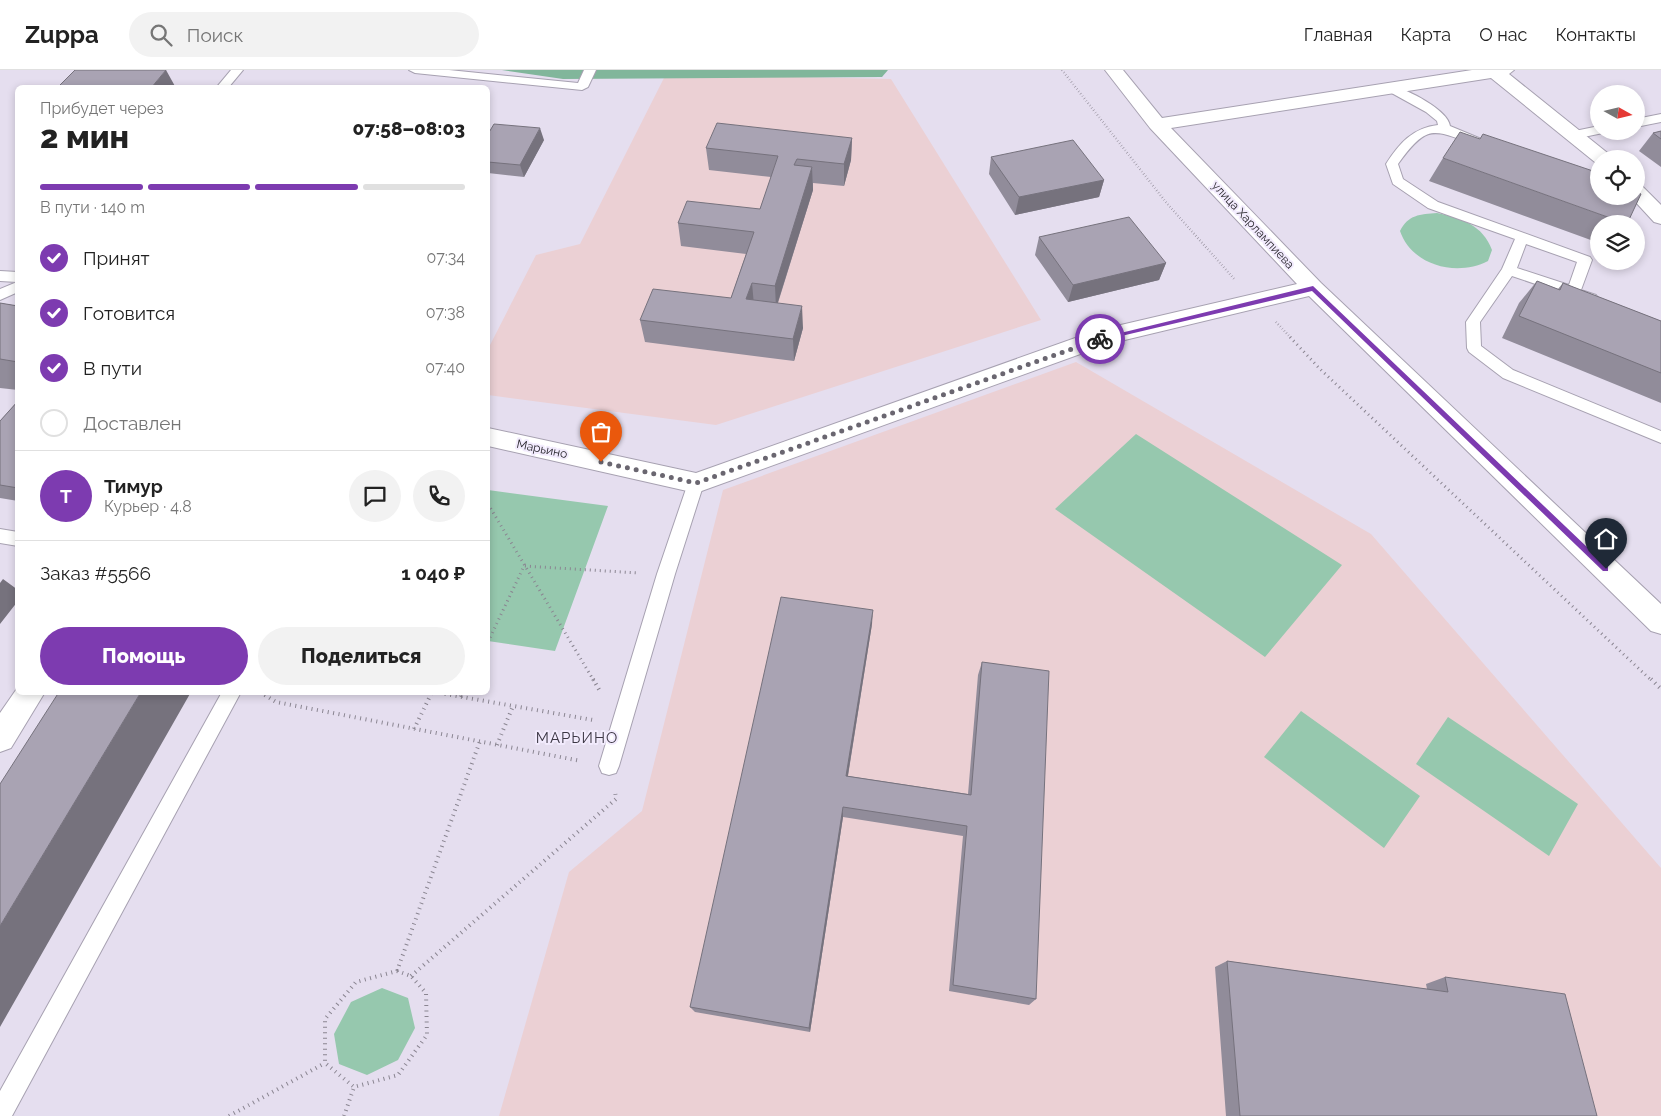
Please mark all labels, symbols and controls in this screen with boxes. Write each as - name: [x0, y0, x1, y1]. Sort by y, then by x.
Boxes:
- search box: [129, 12, 479, 57]
- text: Zuppa: [25, 20, 99, 49]
- icon: search: [147, 21, 175, 49]
- text: Поиск: [187, 24, 243, 46]
- text: Главная: [1304, 24, 1372, 45]
- text: Карта: [1400, 24, 1451, 45]
- text: О нас: [1479, 24, 1527, 45]
- text: Контакты: [1555, 24, 1636, 45]
- north arrow: [1590, 85, 1645, 140]
- map controls: [1590, 85, 1645, 270]
- text: Прибудет через: [40, 99, 164, 118]
- text: 07:58–08:03: [352, 117, 465, 139]
- text: 2 мин: [40, 118, 129, 155]
- button: locate: [1590, 150, 1645, 205]
- street label: улица Харлампиева: [1209, 178, 1297, 272]
- text: В пути · 140 m: [40, 198, 145, 217]
- button: layers: [1590, 215, 1645, 270]
- icon: check: [40, 244, 68, 272]
- text: Принят: [83, 247, 150, 269]
- text: 07:34: [426, 248, 465, 267]
- icon: check: [40, 299, 68, 327]
- text: Готовится: [83, 302, 175, 324]
- text: 07:38: [426, 303, 465, 322]
- courier: [1075, 314, 1125, 364]
- icon: bike: [1086, 325, 1114, 353]
- icon: check: [40, 354, 68, 382]
- text: В пути: [83, 357, 142, 379]
- text: 07:40: [425, 358, 465, 377]
- pin: [580, 411, 622, 462]
- text: Доставлен: [83, 412, 182, 434]
- icon: bag: [587, 418, 615, 446]
- street label: Марьино: [515, 437, 569, 461]
- button: chat: [349, 470, 401, 522]
- button: phone: [413, 470, 465, 522]
- text: Тимур: [104, 475, 163, 497]
- text: Т: [60, 485, 72, 507]
- text: Курьер · 4.8: [104, 497, 192, 516]
- pin: [1585, 518, 1627, 569]
- icon: home: [1592, 525, 1620, 553]
- text: Заказ #5566: [40, 562, 151, 584]
- text: 1 040 ₽: [401, 562, 465, 584]
- button: Помощь: [40, 627, 248, 685]
- button: Поделиться: [258, 627, 465, 685]
- district label: МАРЬИНО: [536, 729, 618, 747]

